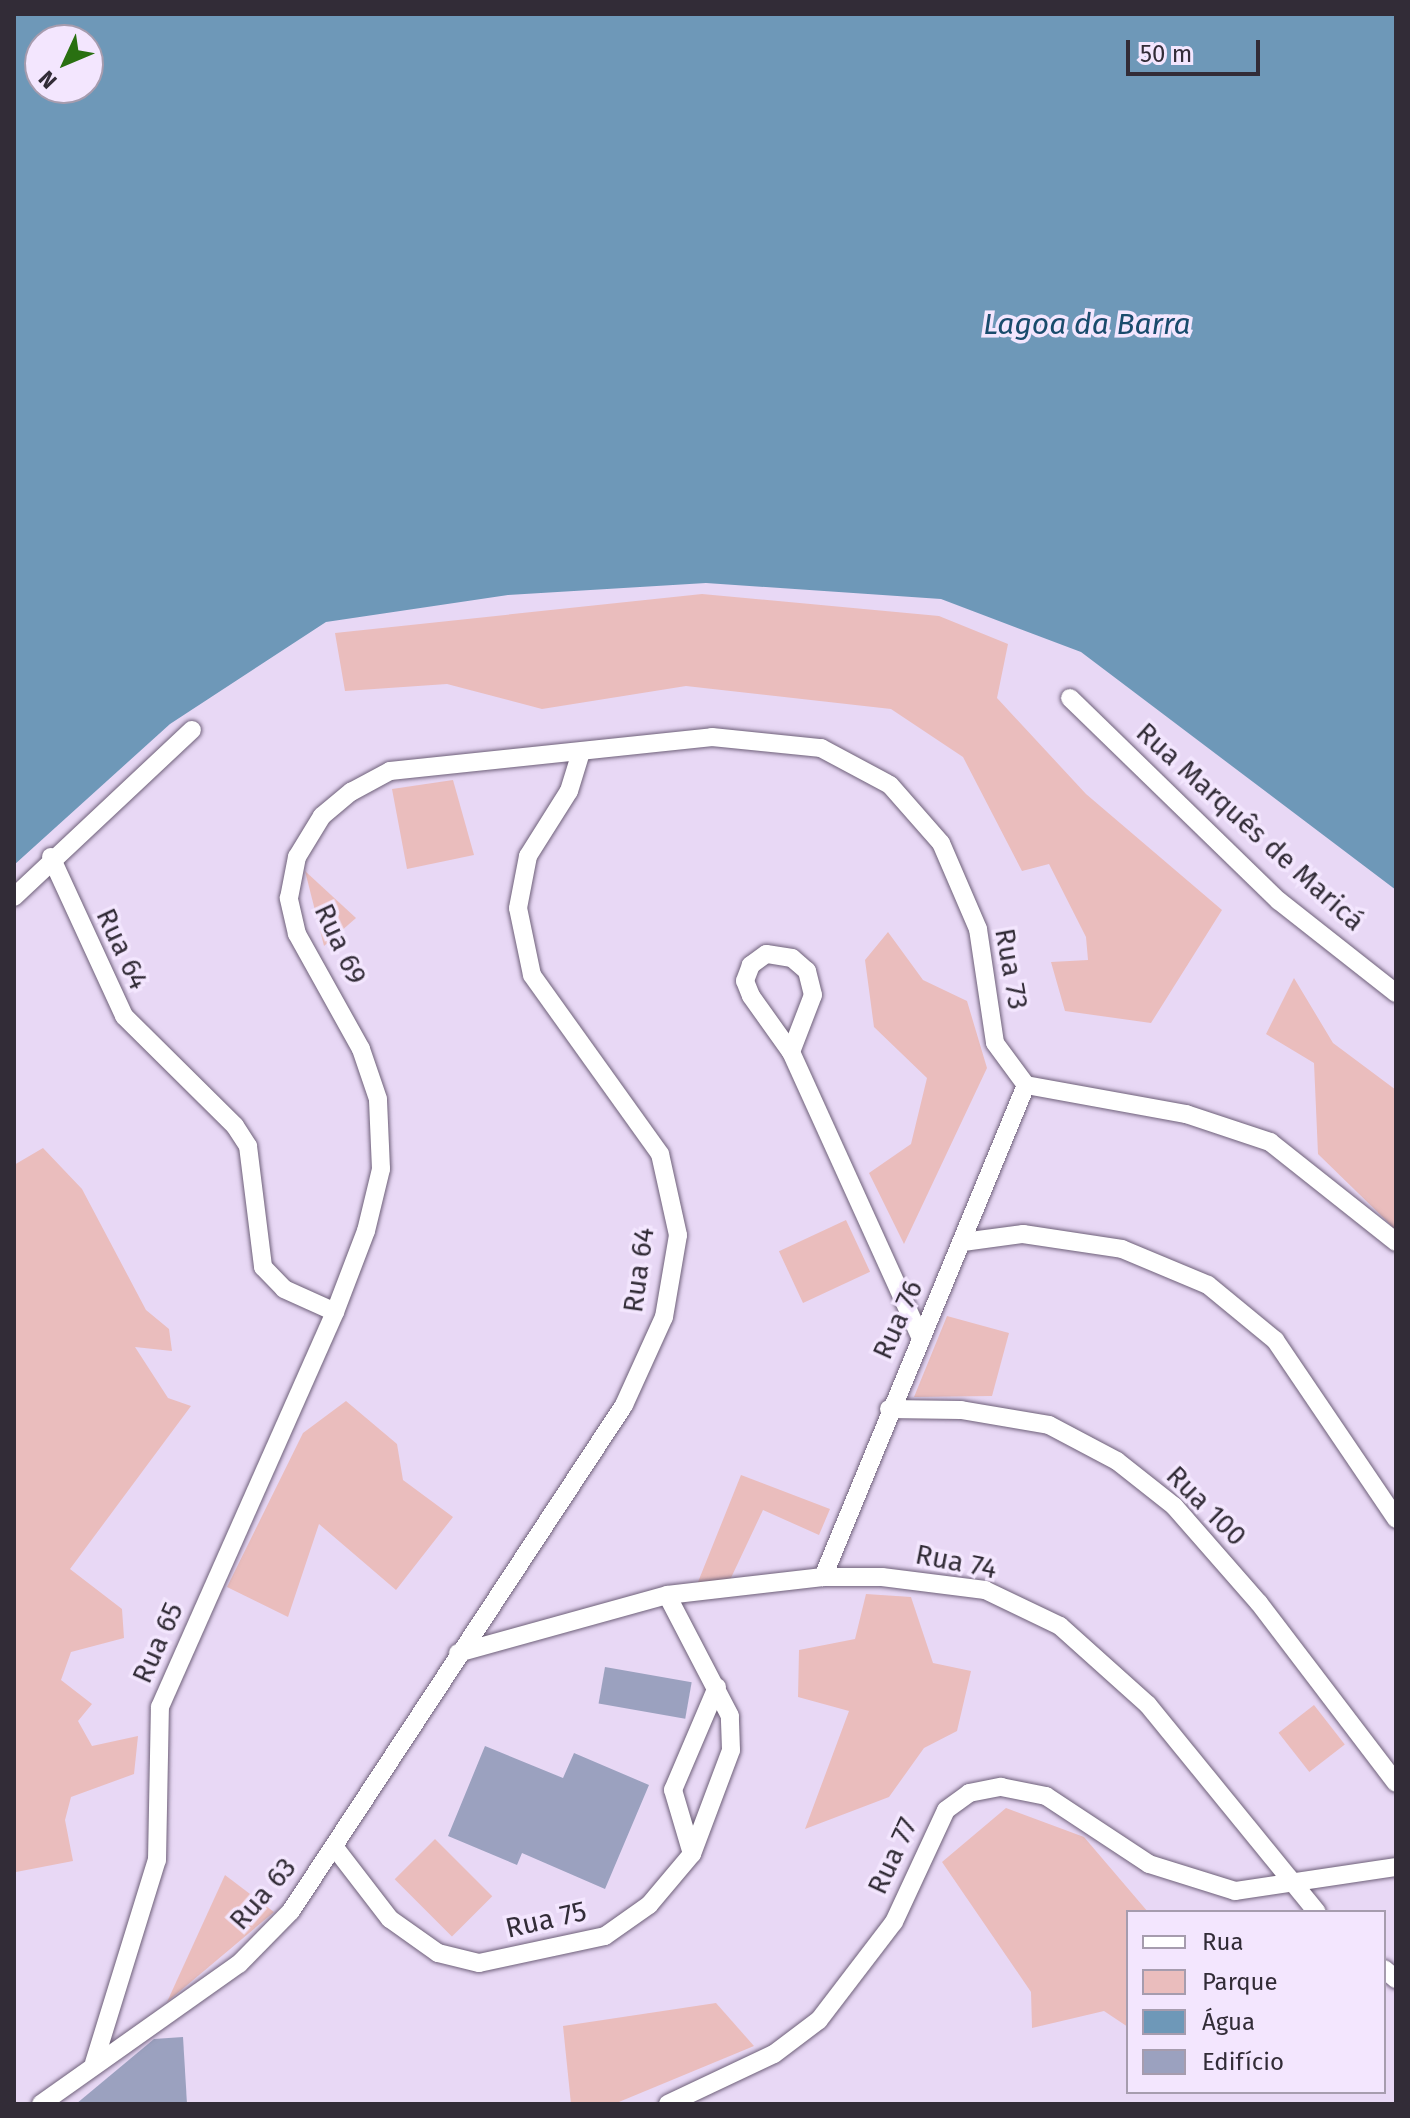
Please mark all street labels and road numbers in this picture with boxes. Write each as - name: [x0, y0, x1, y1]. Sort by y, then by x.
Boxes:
- street label: Rua Marquês de Maricá: [1129, 716, 1371, 938]
- street label: Rua 69: [307, 898, 373, 990]
- street label: Rua 64: [89, 903, 155, 995]
- street label: Rua 73: [987, 926, 1035, 1012]
- street label: Rua 64: [616, 1225, 662, 1315]
- street label: Rua 76: [866, 1275, 930, 1365]
- street label: Rua 100: [1159, 1459, 1253, 1553]
- street label: Rua 74: [913, 1538, 999, 1586]
- street label: Rua 65: [125, 1597, 191, 1689]
- street label: Rua 77: [861, 1812, 925, 1900]
- street label: Rua 63: [223, 1851, 303, 1937]
- street label: Rua 75: [502, 1894, 590, 1946]

